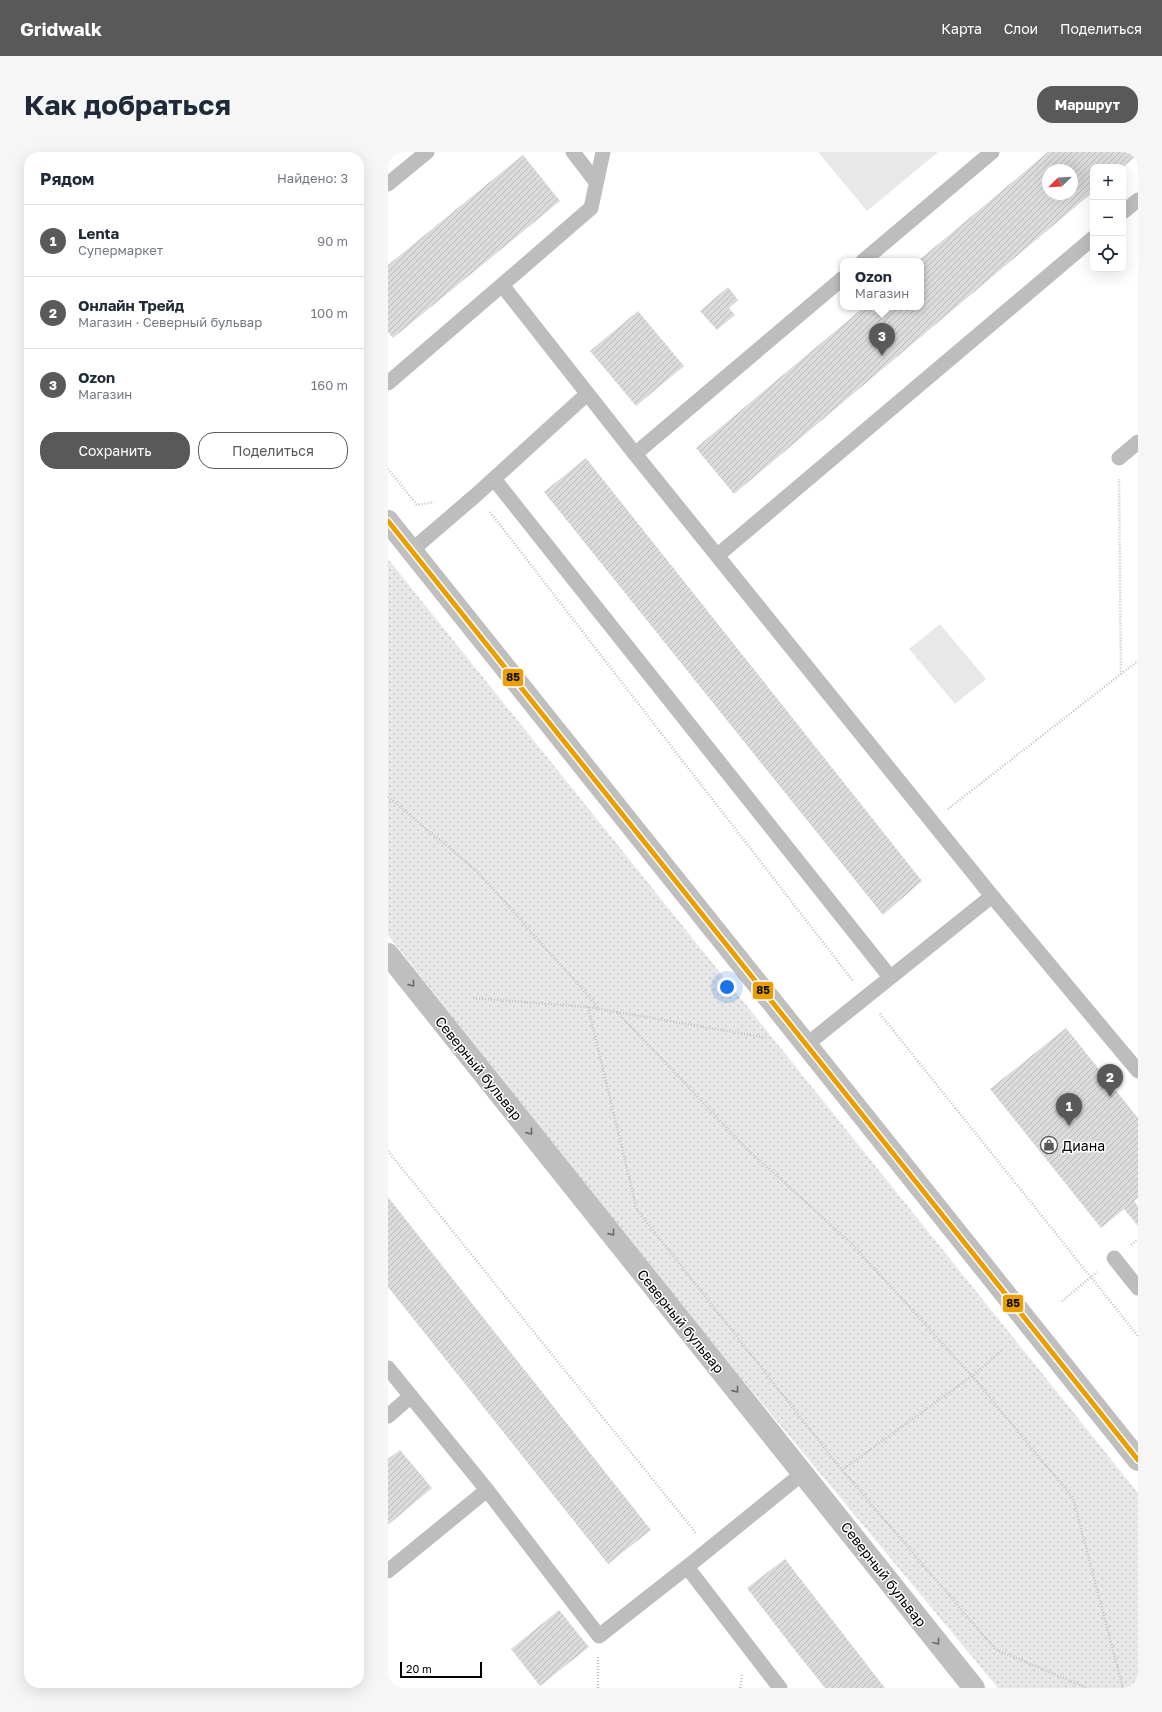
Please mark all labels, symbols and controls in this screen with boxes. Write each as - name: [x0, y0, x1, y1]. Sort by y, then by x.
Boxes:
- text: Gridwalk: [20, 17, 102, 40]
- text: Карта: [941, 20, 982, 37]
- text: Слои: [1004, 20, 1038, 37]
- text: Поделиться: [1060, 20, 1142, 37]
- button: Маршрут: [1037, 86, 1138, 123]
- text: Как добраться: [24, 88, 231, 121]
- north arrow: [1042, 164, 1078, 200]
- map controls: [1090, 164, 1126, 272]
- button: +: [1090, 164, 1126, 200]
- text: Рядом: [40, 168, 94, 189]
- text: Найдено: 3: [277, 170, 348, 186]
- button: −: [1090, 200, 1126, 236]
- text: Lenta: [78, 224, 119, 242]
- text: 1: [50, 233, 56, 249]
- text: 90 m: [317, 233, 348, 249]
- button: locate: [1090, 236, 1126, 272]
- text: Супермаркет: [78, 242, 163, 258]
- popup: [840, 258, 924, 310]
- text: Ozon: [855, 267, 892, 285]
- text: Магазин: [855, 285, 909, 301]
- text: Онлайн Трейд: [78, 296, 184, 314]
- text: 2: [49, 305, 57, 321]
- text: 100 m: [311, 305, 348, 321]
- text: Магазин · Северный бульвар: [78, 314, 262, 330]
- pin: 3: [869, 323, 895, 356]
- text: Ozon: [78, 368, 115, 386]
- text: 3: [49, 377, 57, 393]
- text: 160 m: [311, 377, 348, 393]
- text: Магазин: [78, 386, 132, 402]
- button: Сохранить: [40, 432, 190, 469]
- button: Поделиться: [198, 432, 348, 469]
- line badge: 85: [502, 668, 524, 687]
- text: 85: [506, 670, 520, 683]
- your location: [717, 977, 737, 997]
- one-way arrow: [408, 980, 415, 987]
- line badge: 85: [752, 981, 774, 1000]
- text: 85: [756, 983, 770, 996]
- street label: Северный бульвар: [432, 1013, 526, 1123]
- pin: 2: [1097, 1064, 1123, 1097]
- pin: 1: [1056, 1093, 1082, 1126]
- one-way arrow: [526, 1127, 533, 1134]
- shop icon: Диана: [1039, 1135, 1059, 1155]
- place label: Диана: [1062, 1137, 1105, 1154]
- one-way arrow: [607, 1229, 614, 1236]
- street label: Северный бульвар: [634, 1266, 728, 1376]
- line badge: 85: [1002, 1294, 1024, 1313]
- text: 85: [1006, 1296, 1020, 1309]
- one-way arrow: [732, 1385, 739, 1392]
- street label: Северный бульвар: [838, 1518, 930, 1630]
- one-way arrow: [933, 1637, 940, 1644]
- scale bar: [400, 1660, 482, 1679]
- text: 20 m: [406, 1662, 432, 1675]

